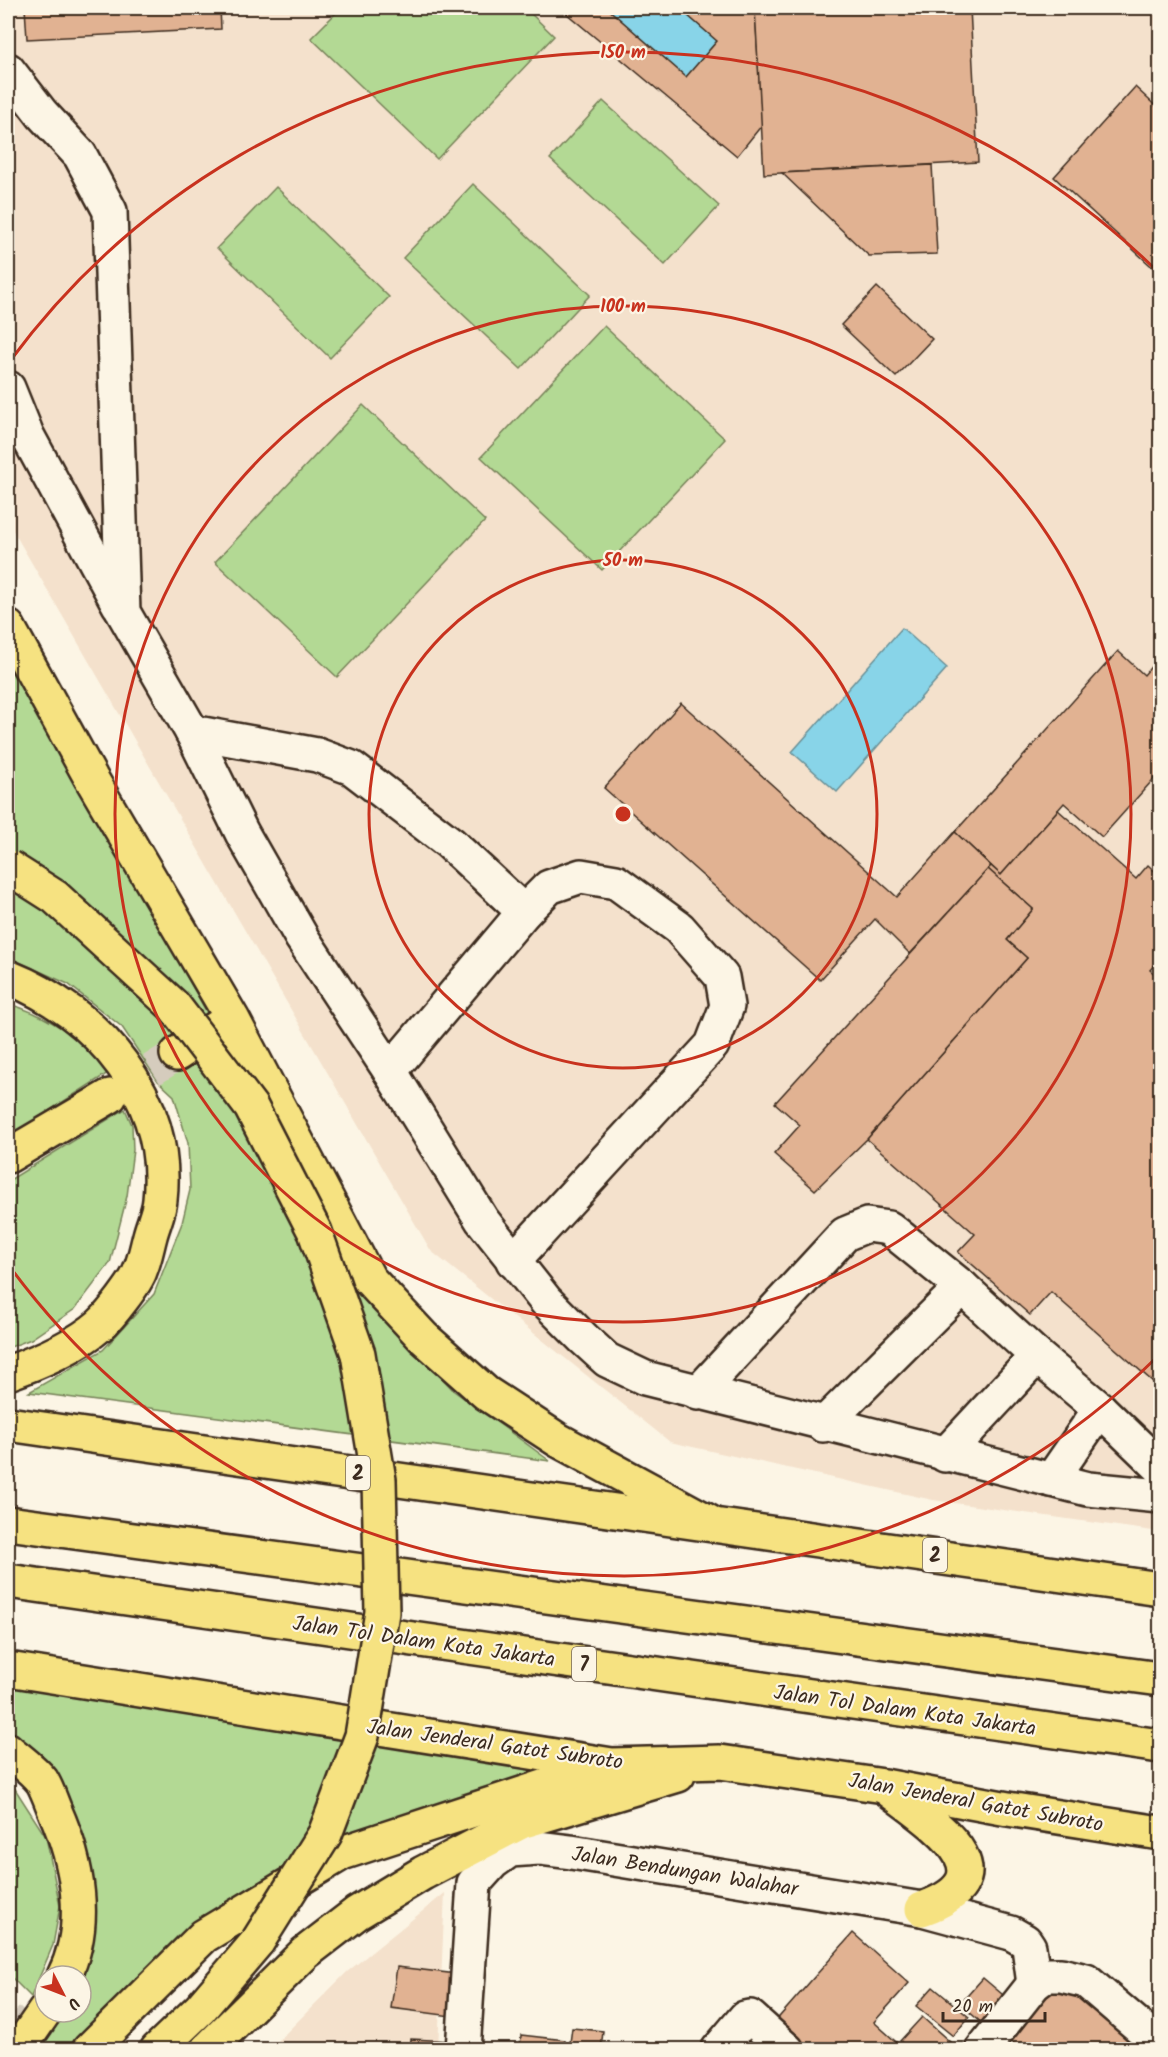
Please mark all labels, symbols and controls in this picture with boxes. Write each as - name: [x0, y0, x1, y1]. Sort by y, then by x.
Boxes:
- text: 150 m: [600, 39, 646, 68]
- text: 100 m: [600, 293, 646, 322]
- text: 50 m: [602, 547, 643, 576]
- centre of rings: [613, 804, 633, 824]
- road number: 2: [346, 1456, 370, 1490]
- road number: 2: [923, 1538, 947, 1572]
- street label: Jalan Tol Dalam Kota Jakarta: [290, 1608, 557, 1677]
- road number: 7: [572, 1647, 596, 1681]
- street label: Jalan Tol Dalam Kota Jakarta: [771, 1677, 1038, 1746]
- street label: Jalan Jenderal Gatot Subroto: [365, 1711, 625, 1780]
- street label: Jalan Jenderal Gatot Subroto: [846, 1765, 1106, 1842]
- street label: Jalan Bendungan Walahar: [569, 1838, 801, 1907]
- north arrow: [33, 1964, 93, 2024]
- scale bar: [943, 1985, 1045, 2023]
- text: U: [60, 1991, 86, 2015]
- text: 20 m: [952, 1993, 993, 2022]

